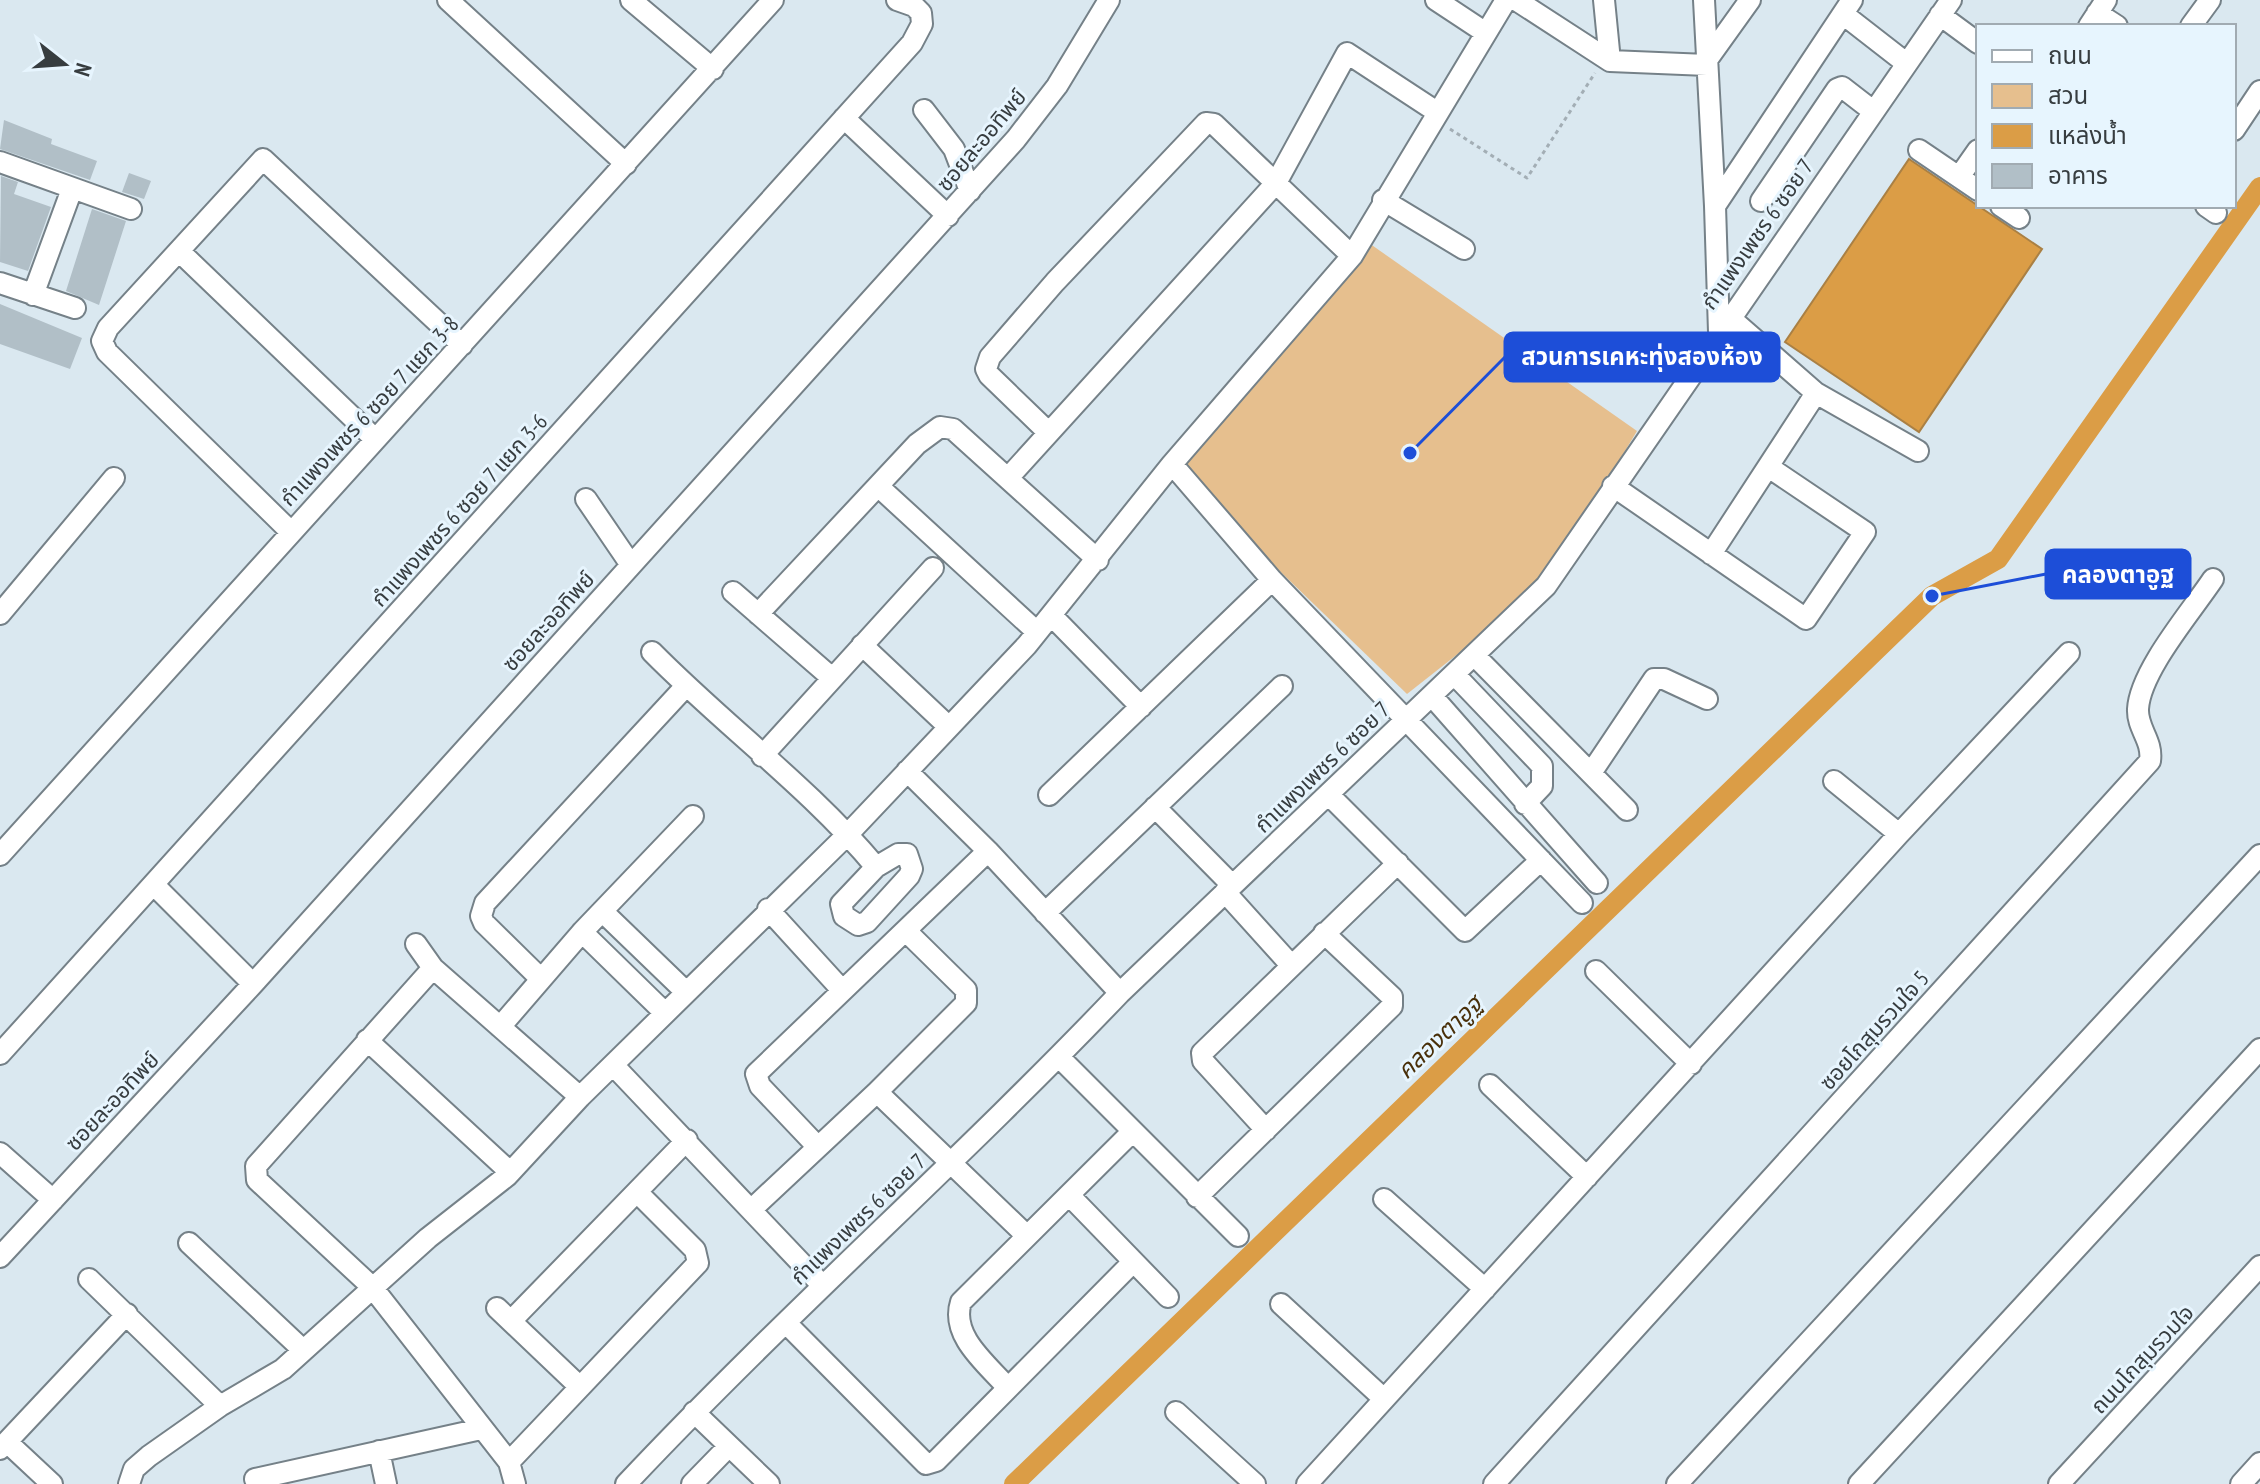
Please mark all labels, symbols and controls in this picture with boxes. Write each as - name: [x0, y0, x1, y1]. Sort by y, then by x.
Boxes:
- north arrow: [24, 24, 104, 104]
- legend: [1976, 24, 2236, 208]
- text: ถนน: [2048, 40, 2092, 71]
- text: N: [68, 60, 98, 80]
- text: สวน: [2048, 80, 2088, 111]
- street label: ซอยละออทิพย์: [930, 83, 1032, 197]
- text: แหล่งน้ำ: [2048, 119, 2127, 151]
- street label: กำแพงเพชร 6 ซอย 7: [1695, 153, 1819, 315]
- text: อาคาร: [2048, 160, 2108, 191]
- street label: กำแพงเพชร 6 ซอย 7 แยก 3-8: [274, 310, 464, 512]
- callout: สวนการเคหะทุ่งสองห้อง: [1505, 333, 1779, 381]
- text: สวนการเคหะทุ่งสองห้อง: [1521, 341, 1763, 372]
- street label: กำแพงเพชร 6 ซอย 7 แยก 3-6: [365, 408, 553, 612]
- callout: คลองตาอูฐ: [2046, 550, 2190, 598]
- text: คลองตาอูฐ: [2062, 559, 2174, 590]
- street label: ซอยละออทิพย์: [496, 565, 600, 677]
- street label: กำแพงเพชร 6 ซอย 7: [1249, 695, 1395, 839]
- street label: ซอยโกสุมรวมใจ 5: [1813, 965, 1935, 1095]
- water label: คลองตาอูฐ: [1390, 987, 1490, 1085]
- street label: ซอยละออทิพย์: [59, 1046, 165, 1156]
- street label: กำแพงเพชร 6 ซอย 7: [785, 1147, 931, 1291]
- street label: ถนนโกสุมรวมใจ: [2084, 1299, 2200, 1419]

